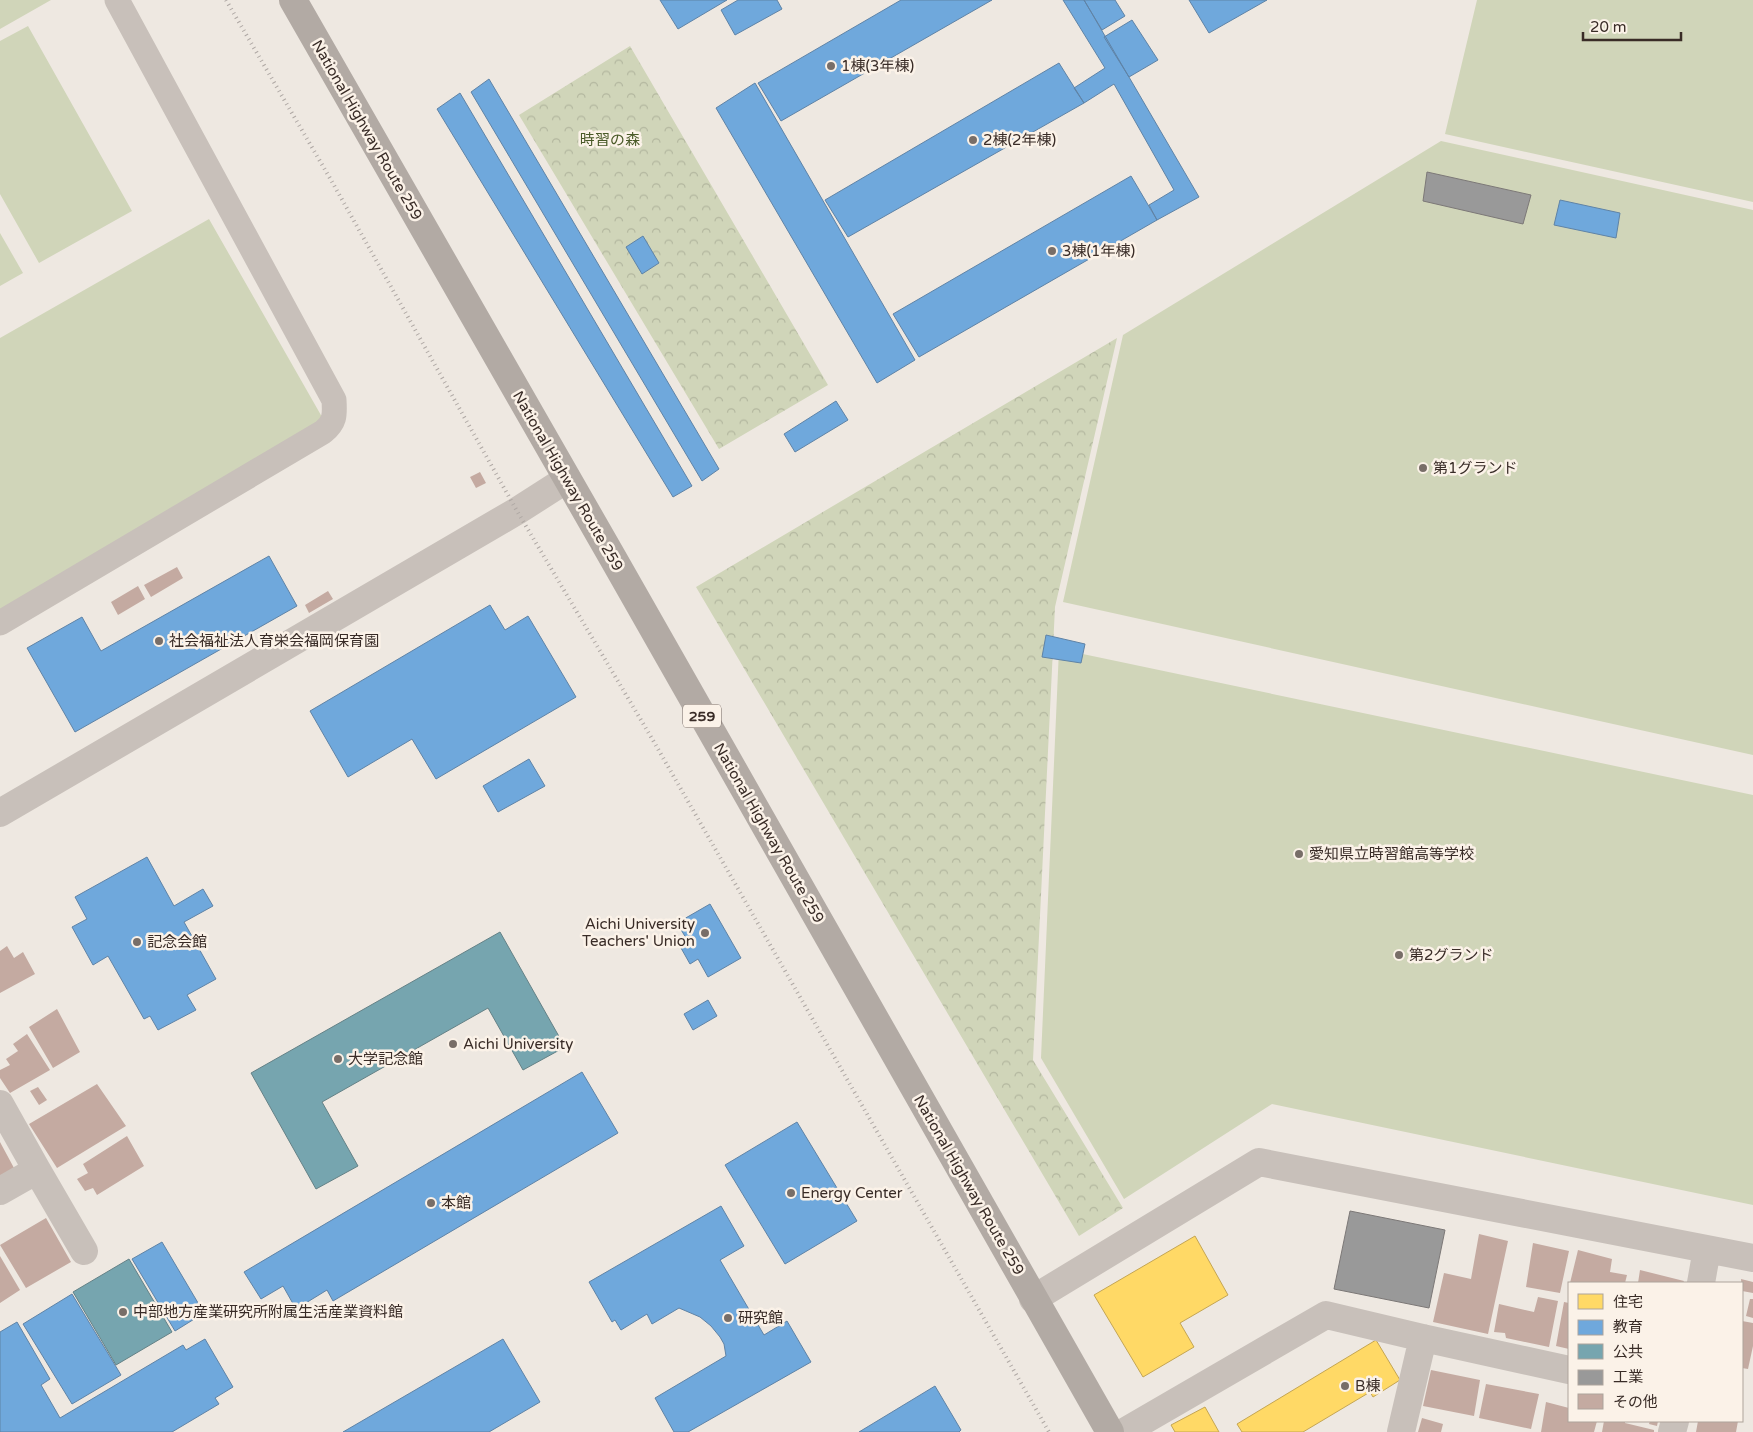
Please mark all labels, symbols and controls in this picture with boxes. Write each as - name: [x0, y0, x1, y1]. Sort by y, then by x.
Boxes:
- scale bar: [1583, 10, 1680, 42]
- text: 20 m: [1590, 18, 1627, 36]
- street label: National Highway Route 259: [308, 37, 426, 223]
- place label: 1棟(3年棟): [841, 57, 914, 75]
- marker: 1棟(3年棟): [825, 60, 837, 72]
- park label: 時習の森: [580, 131, 640, 149]
- place label: 2棟(2年棟): [983, 131, 1056, 149]
- marker: 2棟(2年棟): [967, 134, 979, 146]
- place label: 3棟(1年棟): [1062, 242, 1135, 260]
- marker: 3棟(1年棟): [1046, 245, 1058, 257]
- street label: National Highway Route 259: [509, 388, 627, 574]
- place label: 第1グランド: [1433, 459, 1517, 477]
- marker: 第1グランド: [1417, 462, 1429, 474]
- place label: 社会福祉法人育栄会福岡保育園: [169, 632, 379, 650]
- marker: 社会福祉法人育栄会福岡保育園: [153, 635, 165, 647]
- road number: 259: [683, 704, 721, 728]
- street label: National Highway Route 259: [710, 740, 828, 926]
- place label: 愛知県立時習館高等学校: [1309, 845, 1474, 863]
- marker: 愛知県立時習館高等学校: [1293, 848, 1305, 860]
- place label: Aichi University Teachers' Union: [582, 915, 695, 950]
- marker: Aichi University Teachers' Union: [699, 927, 711, 939]
- place label: 記念会館: [147, 933, 207, 951]
- marker: 記念会館: [131, 936, 143, 948]
- place label: 第2グランド: [1409, 946, 1493, 964]
- marker: 第2グランド: [1393, 949, 1405, 961]
- place label: Aichi University: [463, 1035, 573, 1053]
- marker: Aichi University: [447, 1038, 459, 1050]
- place label: 大学記念館: [348, 1050, 423, 1068]
- marker: 大学記念館: [332, 1053, 344, 1065]
- street label: National Highway Route 259: [910, 1092, 1028, 1278]
- place label: Energy Center: [801, 1184, 903, 1202]
- marker: Energy Center: [785, 1187, 797, 1199]
- place label: 本館: [441, 1194, 471, 1212]
- marker: 本館: [425, 1197, 437, 1209]
- legend: [1568, 1282, 1743, 1422]
- text: 住宅: [1613, 1293, 1643, 1311]
- place label: 中部地方産業研究所附属生活産業資料館: [133, 1303, 403, 1321]
- marker: 中部地方産業研究所附属生活産業資料館: [117, 1306, 129, 1318]
- place label: 研究館: [738, 1309, 783, 1327]
- marker: 研究館: [722, 1312, 734, 1324]
- text: 教育: [1613, 1318, 1643, 1336]
- text: 公共: [1613, 1343, 1643, 1361]
- text: 工業: [1613, 1368, 1643, 1386]
- place label: B棟: [1355, 1377, 1380, 1395]
- marker: B棟: [1339, 1380, 1351, 1392]
- text: その他: [1613, 1393, 1658, 1411]

